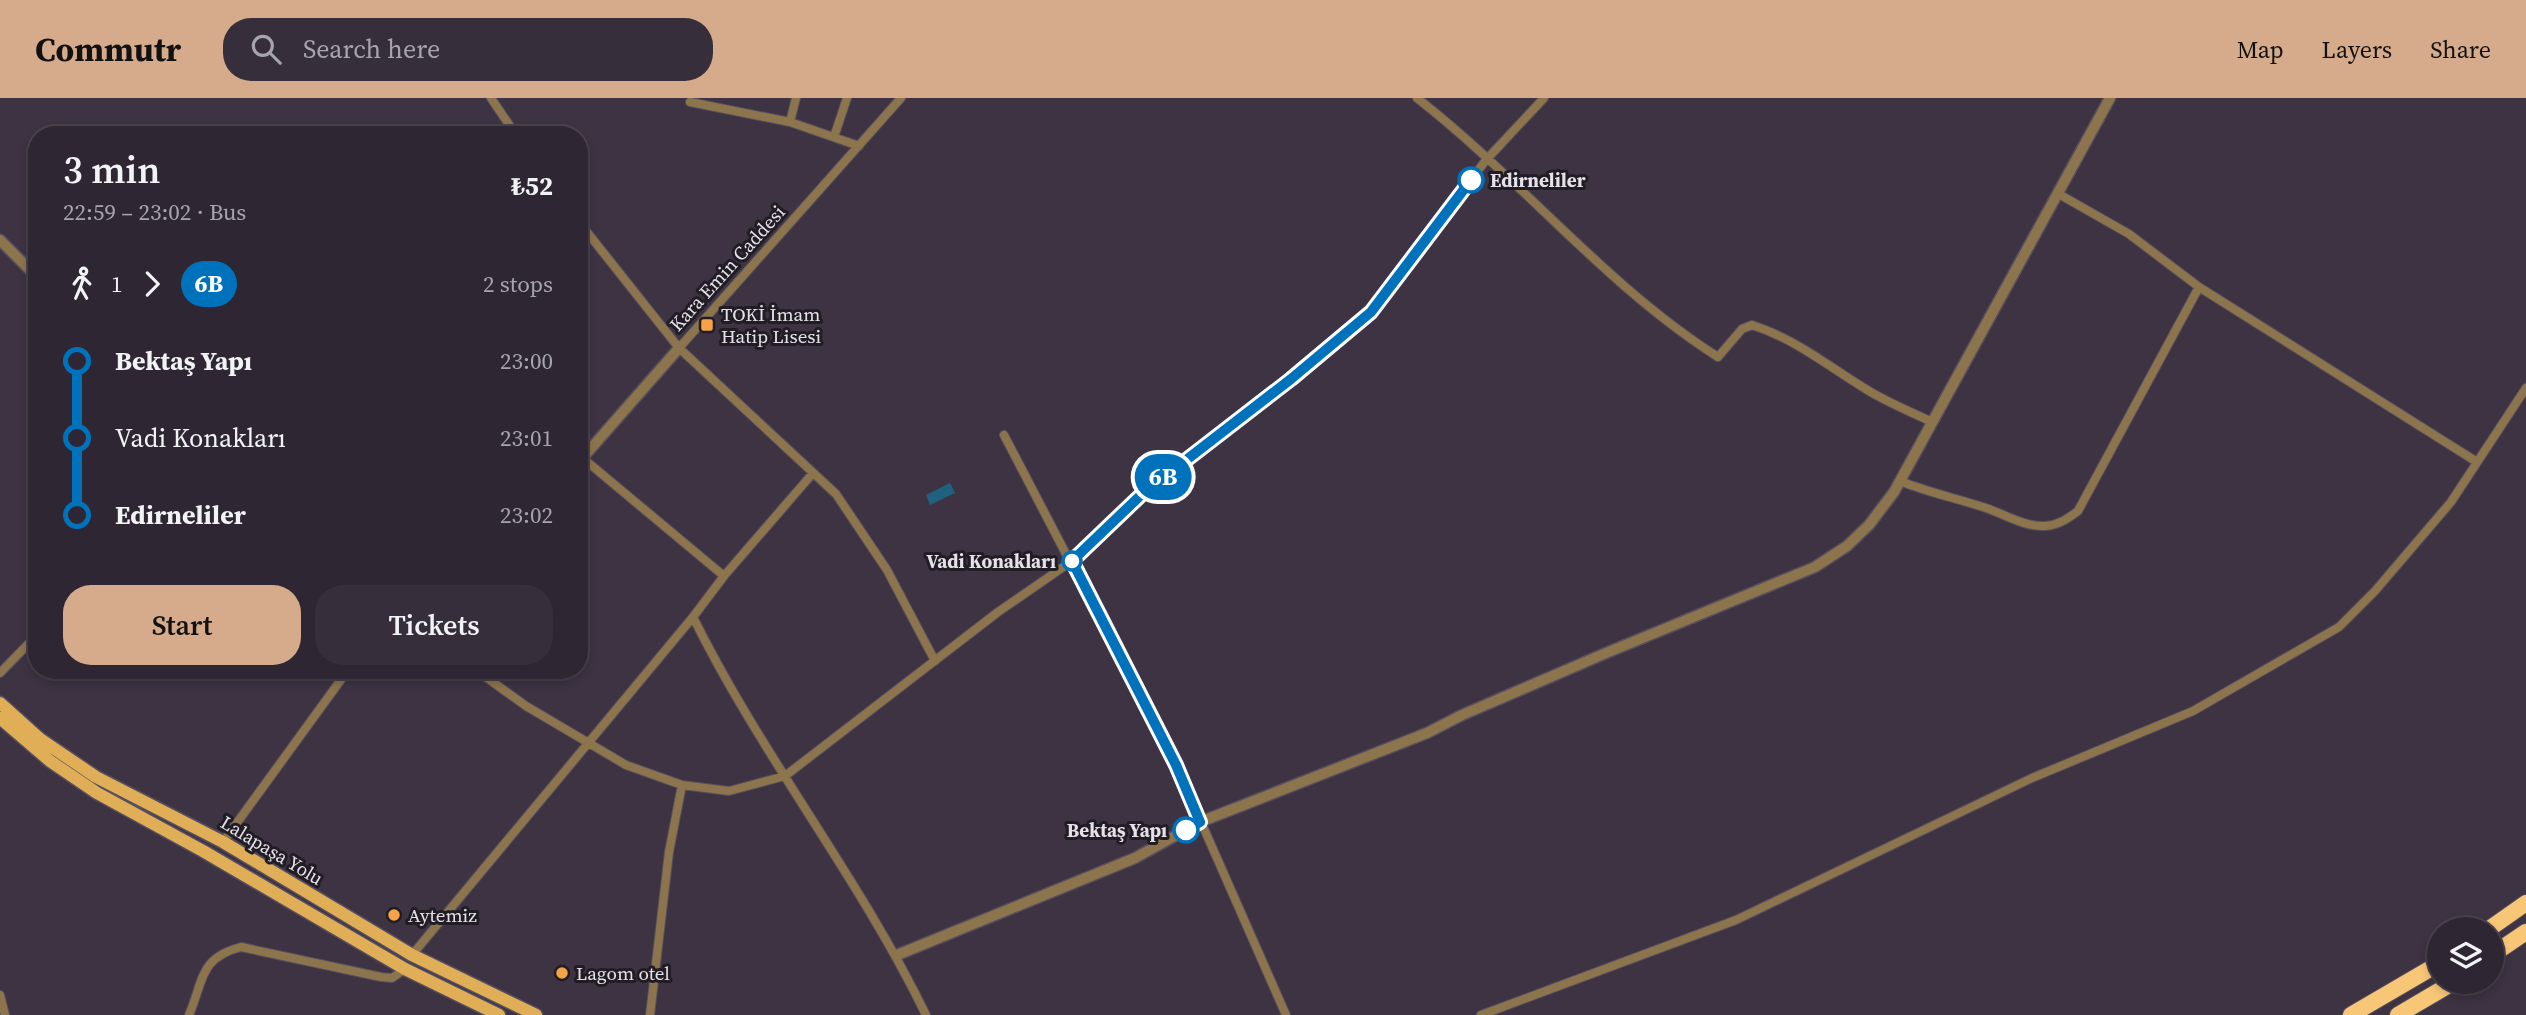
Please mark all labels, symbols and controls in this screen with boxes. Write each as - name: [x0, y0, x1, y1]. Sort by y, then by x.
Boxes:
- search box: [223, 18, 713, 81]
- text: Commutr: [35, 27, 181, 72]
- icon: search: [247, 30, 285, 68]
- text: Search here: [303, 31, 440, 67]
- text: Map: [2237, 33, 2284, 66]
- text: Layers: [2322, 33, 2392, 66]
- text: Share: [2430, 33, 2491, 66]
- text: 3 min: [63, 144, 161, 196]
- marker: Edirneliler: [1458, 167, 1484, 193]
- place label: Edirneliler: [1490, 167, 1586, 193]
- text: ₺52: [511, 168, 553, 204]
- text: 22:59 – 23:02 · Bus: [63, 196, 246, 228]
- street label: Kara Emin Caddesi: [663, 199, 791, 337]
- icon: walk: [63, 265, 101, 303]
- icon: forward: [133, 265, 171, 303]
- text: 6B: [195, 267, 223, 300]
- text: 1: [111, 268, 123, 300]
- text: 2 stops: [483, 268, 553, 300]
- place label: TOKİ İmam Hatip Lisesi: [721, 301, 822, 349]
- marker: TOKİ İmam Hatip Lisesi: [699, 317, 715, 333]
- text: Bektaş Yapı: [115, 343, 252, 379]
- text: 23:00: [500, 345, 553, 377]
- text: Vadi Konakları: [115, 420, 286, 456]
- text: 23:01: [500, 422, 553, 454]
- line badge: 6B: [1132, 454, 1194, 500]
- text: 6B: [1149, 460, 1177, 493]
- text: Edirneliler: [115, 497, 246, 533]
- text: 23:02: [500, 499, 553, 531]
- place label: Vadi Konakları: [926, 548, 1056, 574]
- marker: Vadi Konakları: [1062, 551, 1082, 571]
- button: Start: [63, 585, 301, 665]
- button: Tickets: [315, 585, 553, 665]
- street label: Lalapaşa Yolu: [216, 809, 328, 891]
- place label: Bektaş Yapı: [1067, 817, 1167, 843]
- marker: Bektaş Yapı: [1173, 817, 1199, 843]
- place label: Aytemiz: [408, 902, 477, 928]
- marker: Aytemiz: [386, 907, 402, 923]
- map controls: [2427, 917, 2504, 994]
- button: layers: [2427, 917, 2504, 994]
- place label: Lagom otel: [576, 960, 670, 986]
- marker: Lagom otel: [554, 965, 570, 981]

